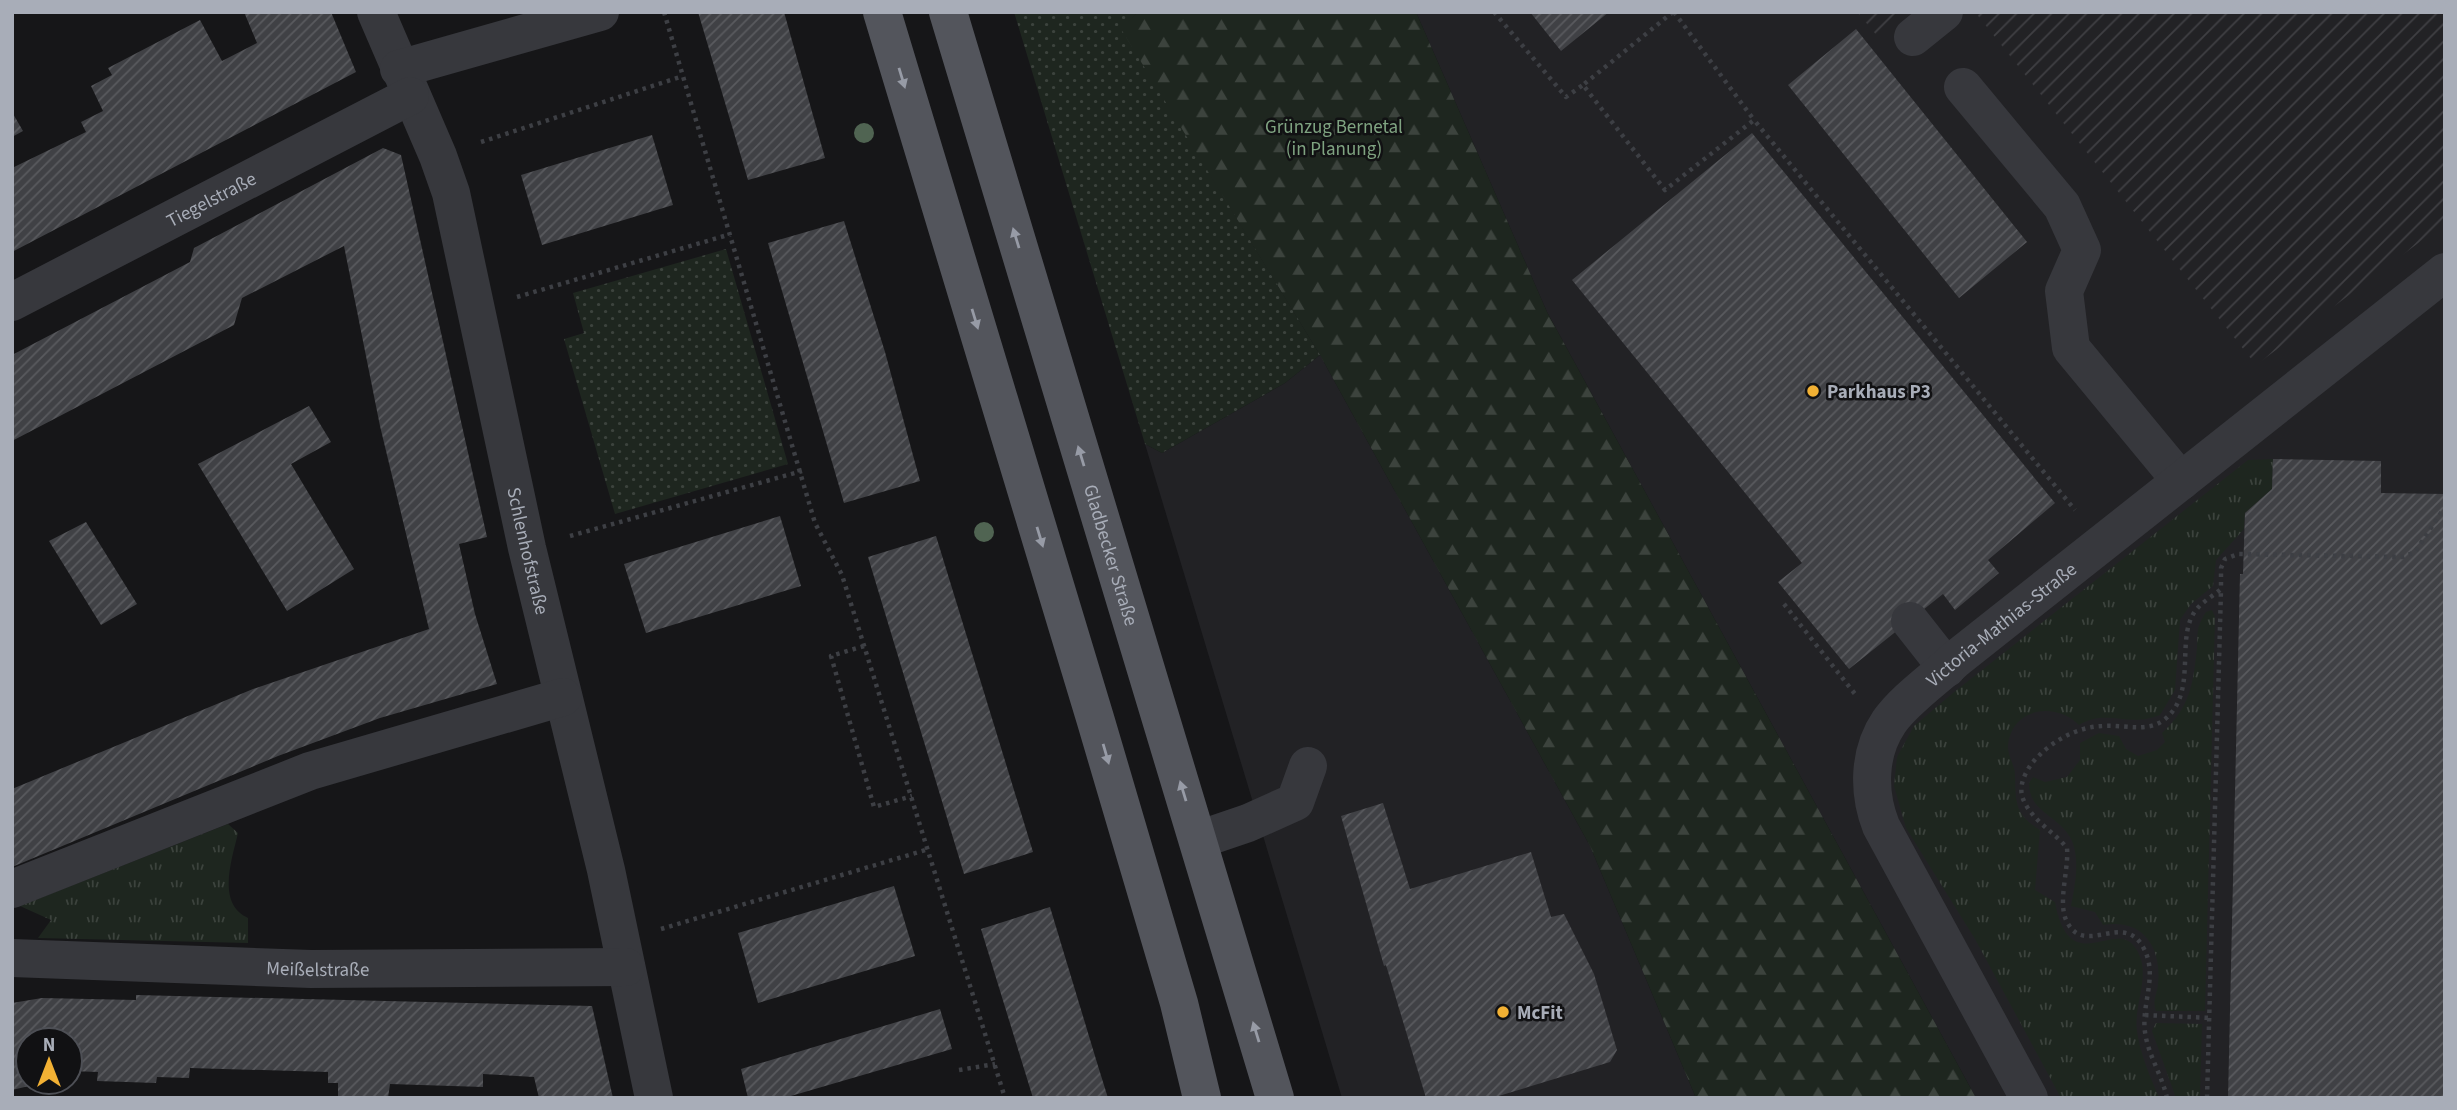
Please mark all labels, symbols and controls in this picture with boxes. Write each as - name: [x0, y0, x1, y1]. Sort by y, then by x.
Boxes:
- one-way arrow: [897, 67, 907, 88]
- park label: Grünzug Bernetal (in Planung): [1265, 114, 1403, 163]
- street label: Tiegelstraße: [162, 166, 261, 235]
- one-way arrow: [1011, 227, 1021, 248]
- one-way arrow: [970, 308, 980, 329]
- place label: Parkhaus P3: [1827, 379, 1931, 406]
- marker: Parkhaus P3: [1805, 383, 1821, 399]
- one-way arrow: [1076, 445, 1086, 466]
- street label: Gladbecker Straße: [1076, 481, 1144, 629]
- street label: Schlenhofstraße: [499, 485, 555, 618]
- one-way arrow: [1036, 526, 1046, 547]
- street label: Victoria-Mathias-Straße: [1921, 557, 2083, 694]
- one-way arrow: [1101, 744, 1112, 766]
- one-way arrow: [1178, 780, 1188, 801]
- street label: Meißelstraße: [266, 955, 370, 984]
- place label: McFit: [1517, 1000, 1563, 1027]
- marker: McFit: [1495, 1004, 1511, 1020]
- one-way arrow: [1250, 1022, 1260, 1043]
- north arrow: [14, 1026, 84, 1096]
- text: N: [43, 1032, 55, 1059]

